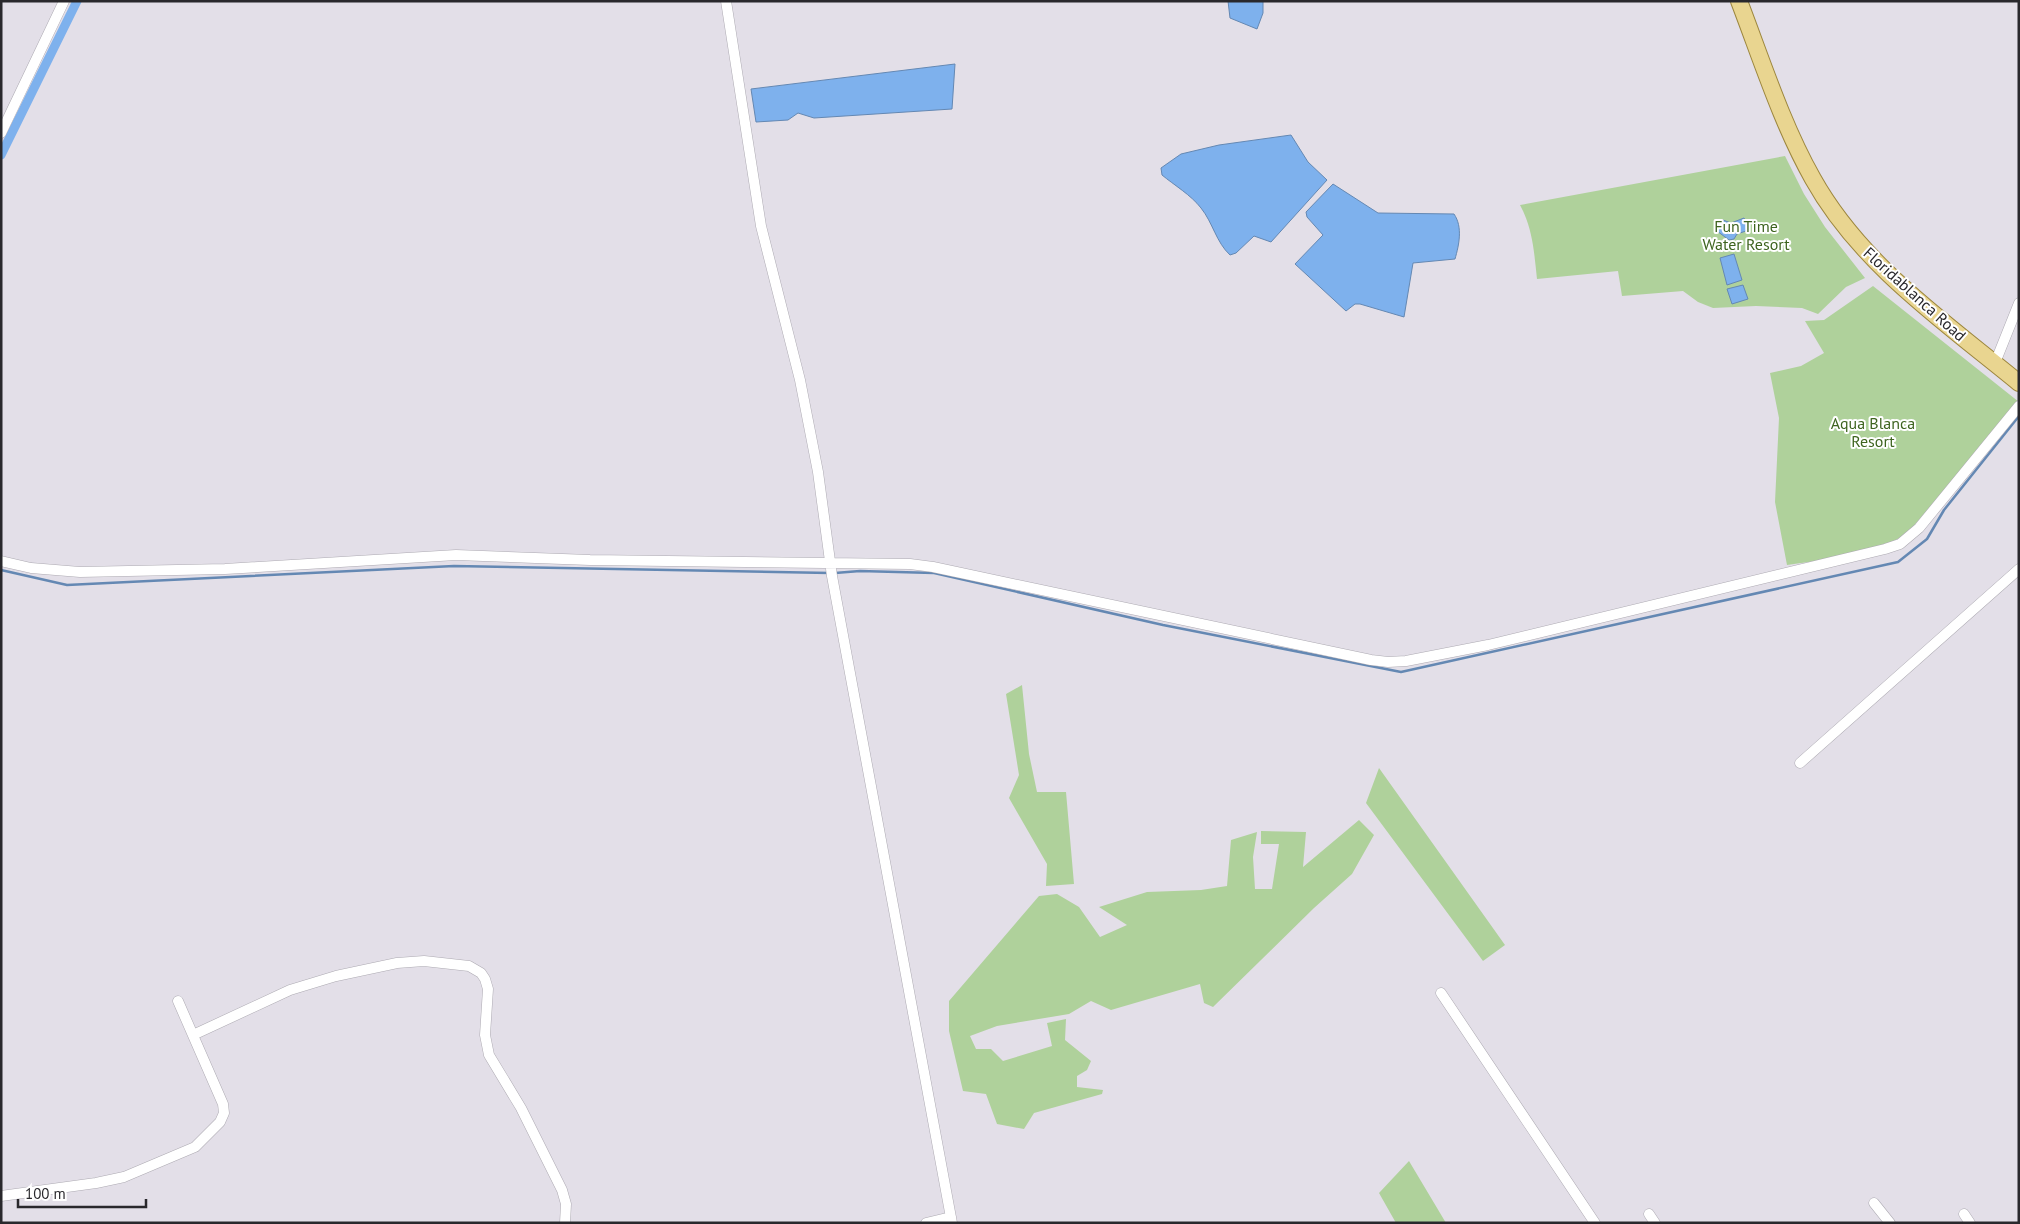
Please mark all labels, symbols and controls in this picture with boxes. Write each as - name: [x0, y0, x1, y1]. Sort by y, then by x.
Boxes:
- park label: Fun Time Water Resort: [1702, 216, 1790, 254]
- street label: Floridablanca Road: [1860, 243, 1970, 345]
- park label: Aqua Blanca Resort: [1831, 413, 1915, 451]
- scale bar: [18, 1176, 145, 1208]
- text: 100 m: [25, 1184, 66, 1203]

